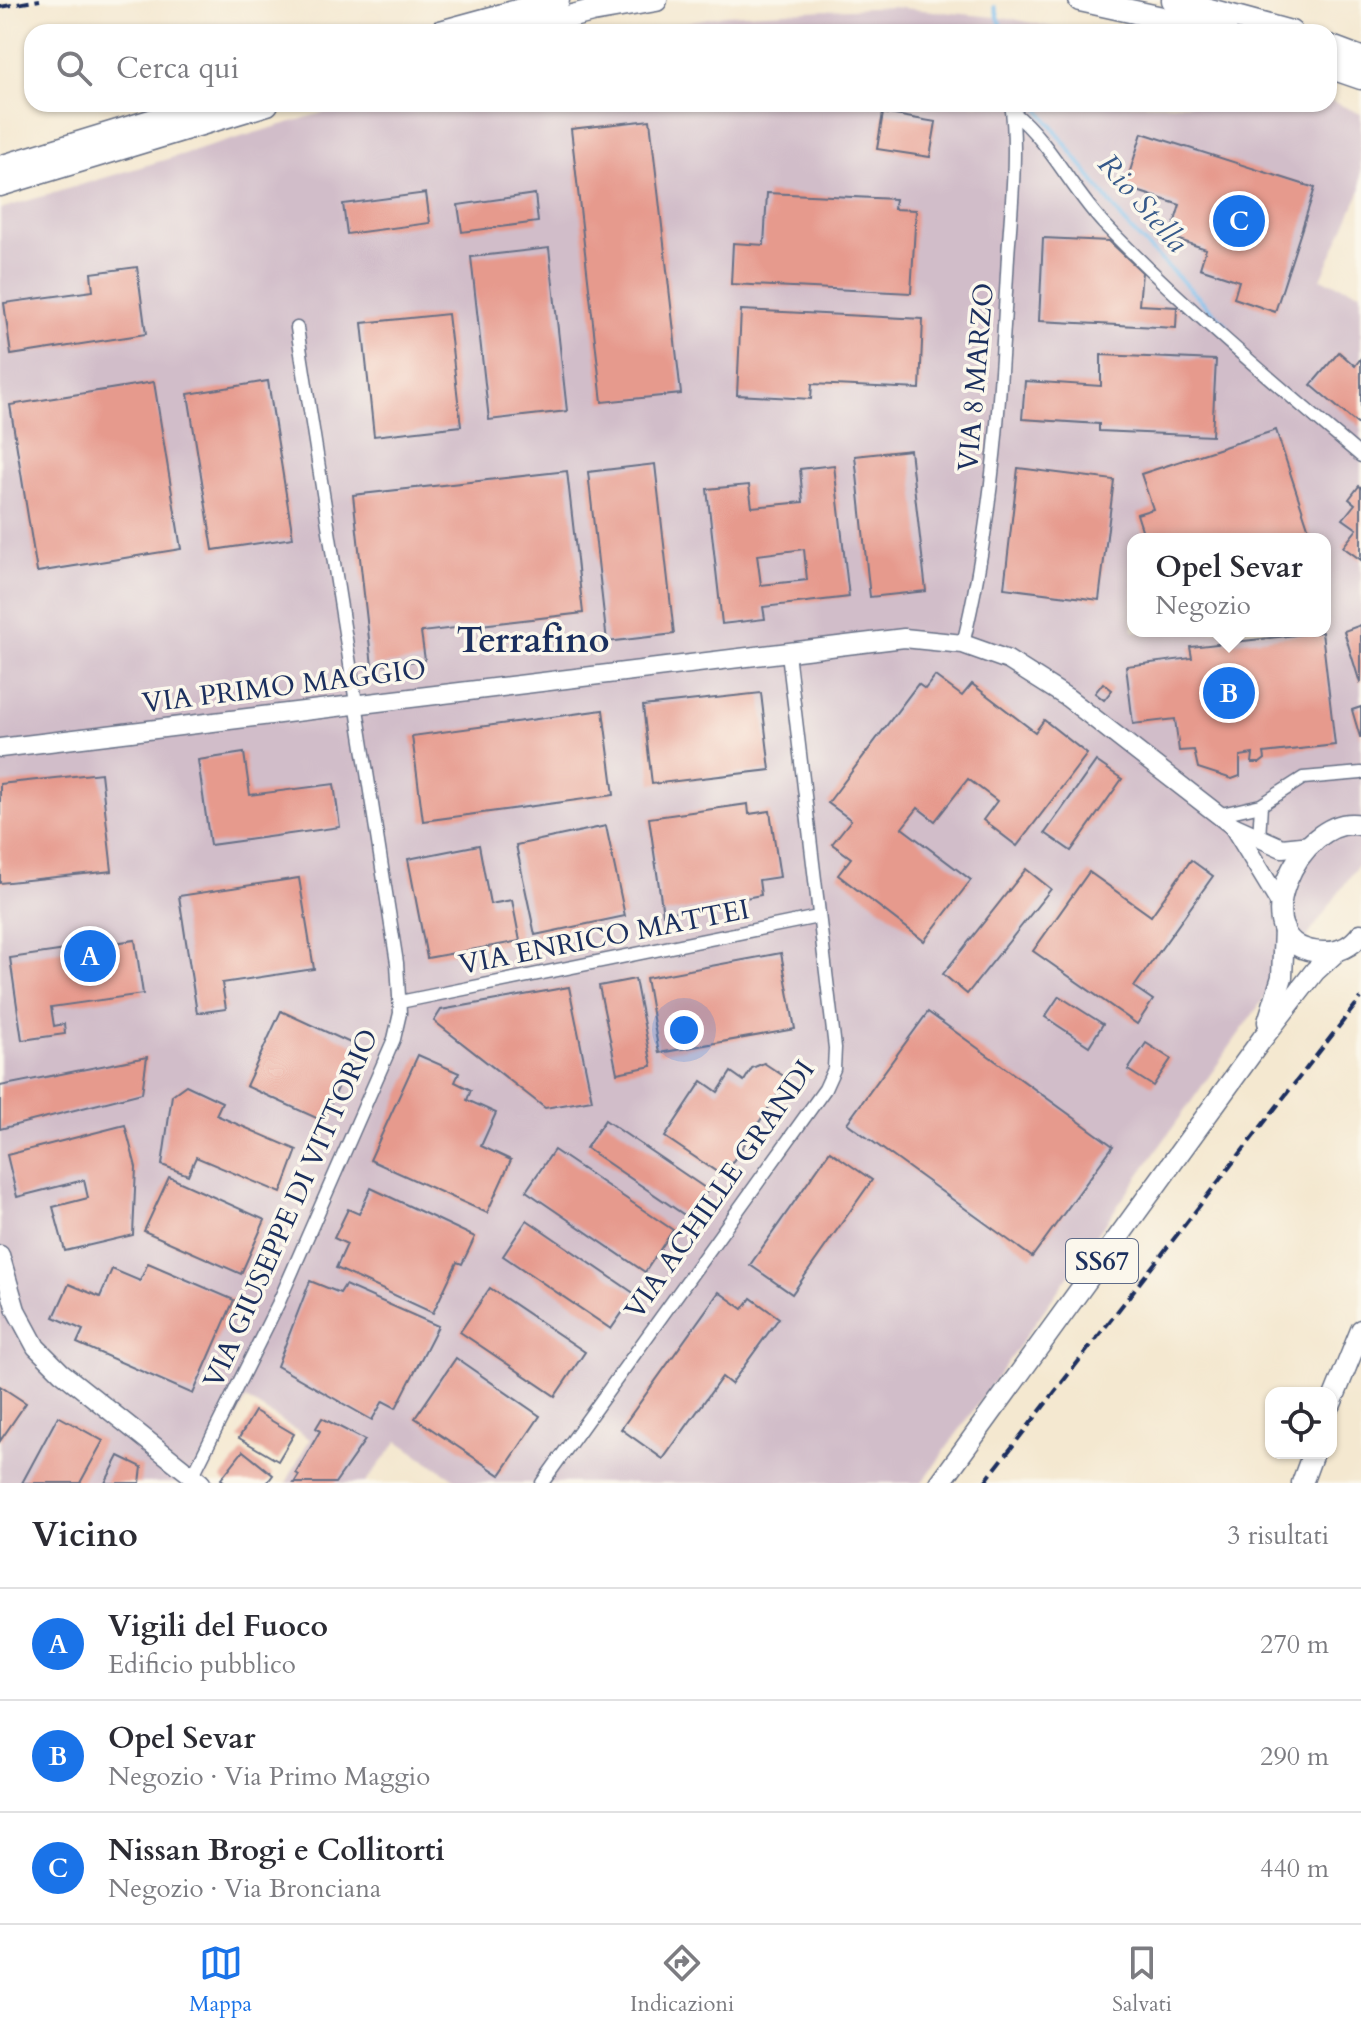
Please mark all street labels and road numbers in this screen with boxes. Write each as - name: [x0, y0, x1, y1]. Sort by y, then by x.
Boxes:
- street label: VIA 8 MARZO: [949, 281, 1003, 473]
- street label: VIA PRIMO MAGGIO: [140, 650, 428, 722]
- street label: VIA ENRICO MATTEI: [456, 890, 753, 984]
- street label: VIA GIUSEPPE DI VITTORIO: [194, 1023, 388, 1394]
- street label: VIA ACHILLE GRANDI: [616, 1052, 824, 1327]
- road number: SS67: [1066, 1239, 1138, 1283]

